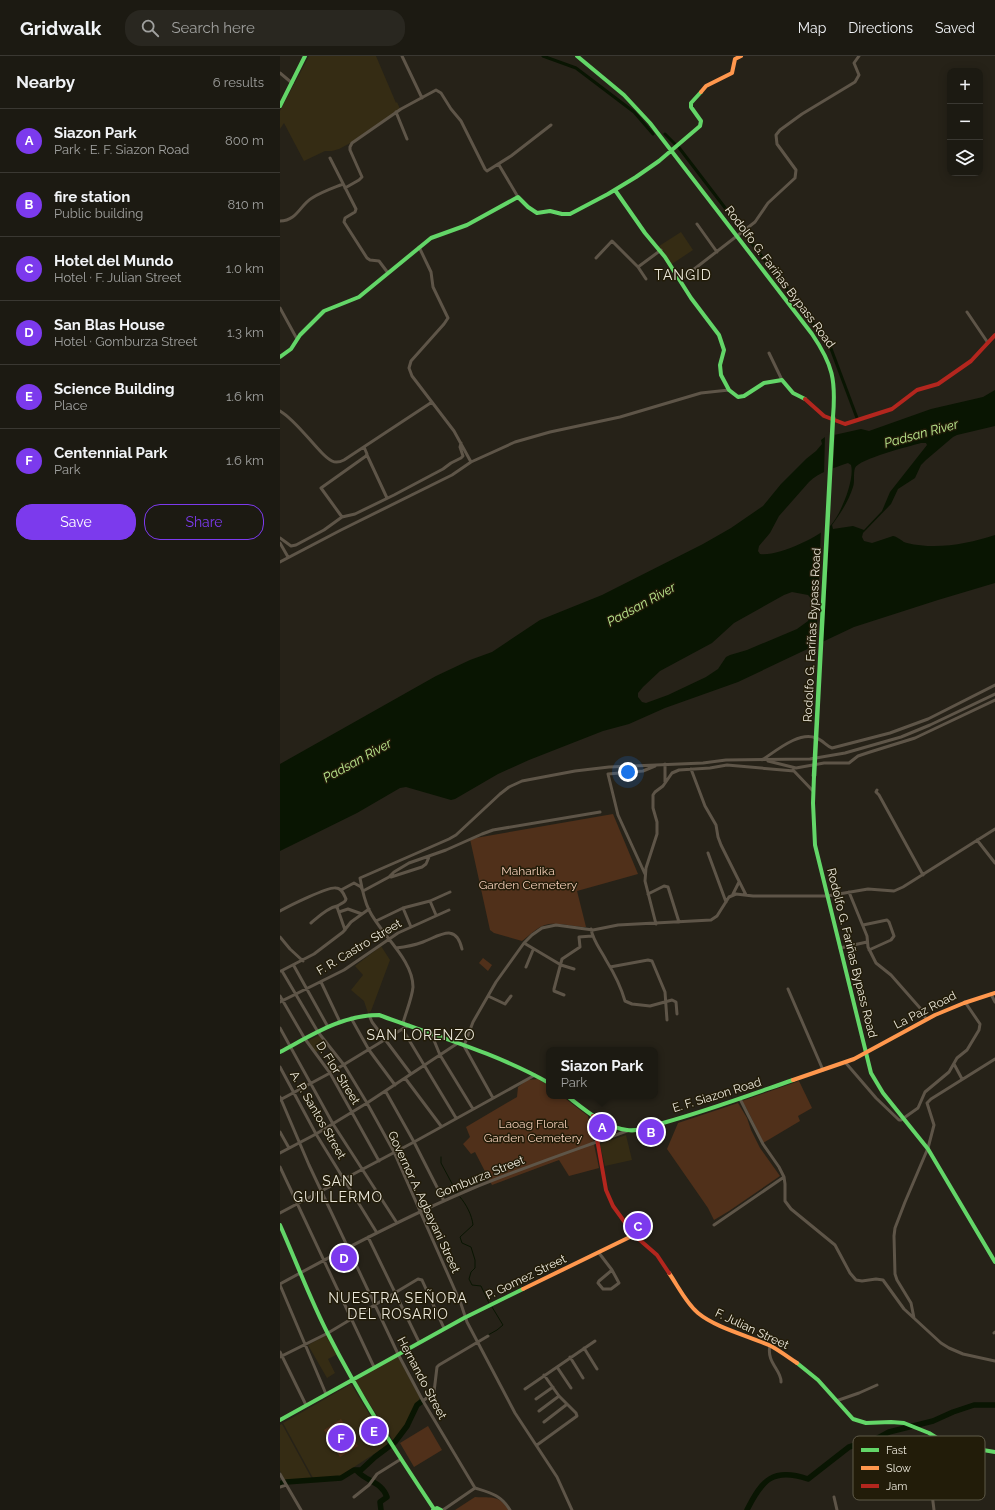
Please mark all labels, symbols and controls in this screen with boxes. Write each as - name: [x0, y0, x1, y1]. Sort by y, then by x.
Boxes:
- search box: [125, 10, 405, 46]
- text: Gridwalk: [20, 17, 101, 39]
- icon: search: [139, 17, 161, 39]
- text: Search here: [171, 19, 255, 37]
- text: Map: [798, 20, 826, 36]
- text: Directions: [848, 20, 913, 36]
- text: Saved: [935, 20, 975, 36]
- map controls: [947, 68, 983, 176]
- button: +: [947, 68, 983, 104]
- text: Nearby: [16, 72, 75, 92]
- text: 6 results: [213, 75, 264, 90]
- button: −: [947, 104, 983, 140]
- text: Siazon Park: [54, 124, 137, 142]
- text: A: [25, 133, 33, 148]
- text: 800 m: [225, 133, 264, 148]
- button: layers: [947, 140, 983, 176]
- text: Park · E. F. Siazon Road: [54, 142, 189, 157]
- text: fire station: [54, 188, 130, 206]
- text: B: [25, 197, 33, 212]
- text: 810 m: [228, 197, 264, 212]
- street label: Rodolfo G. Fariñas Bypass Road: [722, 203, 838, 351]
- text: Public building: [54, 206, 143, 221]
- text: Hotel del Mundo: [54, 252, 173, 270]
- text: C: [25, 261, 33, 276]
- text: 1.0 km: [226, 261, 264, 276]
- district label: TANGID: [654, 267, 712, 283]
- text: Hotel · F. Julian Street: [54, 270, 181, 285]
- text: San Blas House: [54, 316, 165, 334]
- text: D: [24, 325, 34, 340]
- text: 1.3 km: [227, 325, 264, 340]
- text: Hotel · Gomburza Street: [54, 334, 197, 349]
- text: Science Building: [54, 380, 175, 398]
- text: E: [25, 389, 33, 404]
- text: 1.6 km: [226, 389, 264, 404]
- text: Place: [54, 398, 87, 413]
- water label: Padsan River: [882, 416, 960, 451]
- text: Centennial Park: [54, 444, 167, 462]
- text: F: [25, 453, 33, 468]
- text: 1.6 km: [226, 453, 264, 468]
- text: Park: [54, 462, 81, 477]
- button: Save: [16, 504, 136, 540]
- button: Share: [144, 504, 264, 540]
- street label: Rodolfo G. Fariñas Bypass Road: [800, 548, 824, 722]
- water label: Padsan River: [604, 579, 679, 629]
- water label: Padsan River: [320, 735, 395, 785]
- your location: [618, 762, 638, 782]
- park label: Maharlika Garden Cemetery: [479, 864, 578, 892]
- street label: Rodolfo G. Fariñas Bypass Road: [824, 867, 880, 1039]
- street label: F. R. Castro Street: [314, 916, 404, 978]
- street label: La Paz Road: [891, 988, 959, 1032]
- district label: SAN LORENZO: [367, 1027, 475, 1043]
- street label: D. Flor Street: [313, 1039, 363, 1107]
- popup: [546, 1047, 658, 1099]
- text: Siazon Park: [561, 1057, 643, 1075]
- street label: A. P. Santos Street: [287, 1069, 349, 1161]
- text: Park: [561, 1075, 587, 1090]
- street label: E. F. Siazon Road: [671, 1075, 763, 1115]
- pin: A: [589, 1112, 615, 1142]
- park label: Laoag Floral Garden Cemetery: [484, 1117, 583, 1145]
- pin: B: [638, 1117, 664, 1147]
- street label: Governor A. Agbayani Street: [385, 1129, 463, 1275]
- street label: Gomburza Street: [434, 1153, 526, 1201]
- district label: SAN GUILLERMO: [293, 1173, 383, 1205]
- pin: C: [625, 1211, 651, 1241]
- pin: D: [331, 1243, 357, 1273]
- street label: P. Gomez Street: [484, 1251, 568, 1303]
- district label: NUESTRA SEÑORA DEL ROSARIO: [328, 1289, 468, 1322]
- street label: F. Julian Street: [713, 1306, 791, 1352]
- street label: Hernando Street: [394, 1334, 450, 1422]
- pin: E: [361, 1416, 387, 1446]
- pin: F: [328, 1423, 354, 1453]
- legend: [853, 1436, 985, 1500]
- text: Fast: [886, 1444, 907, 1457]
- text: Slow: [886, 1462, 911, 1475]
- text: Jam: [886, 1480, 907, 1493]

